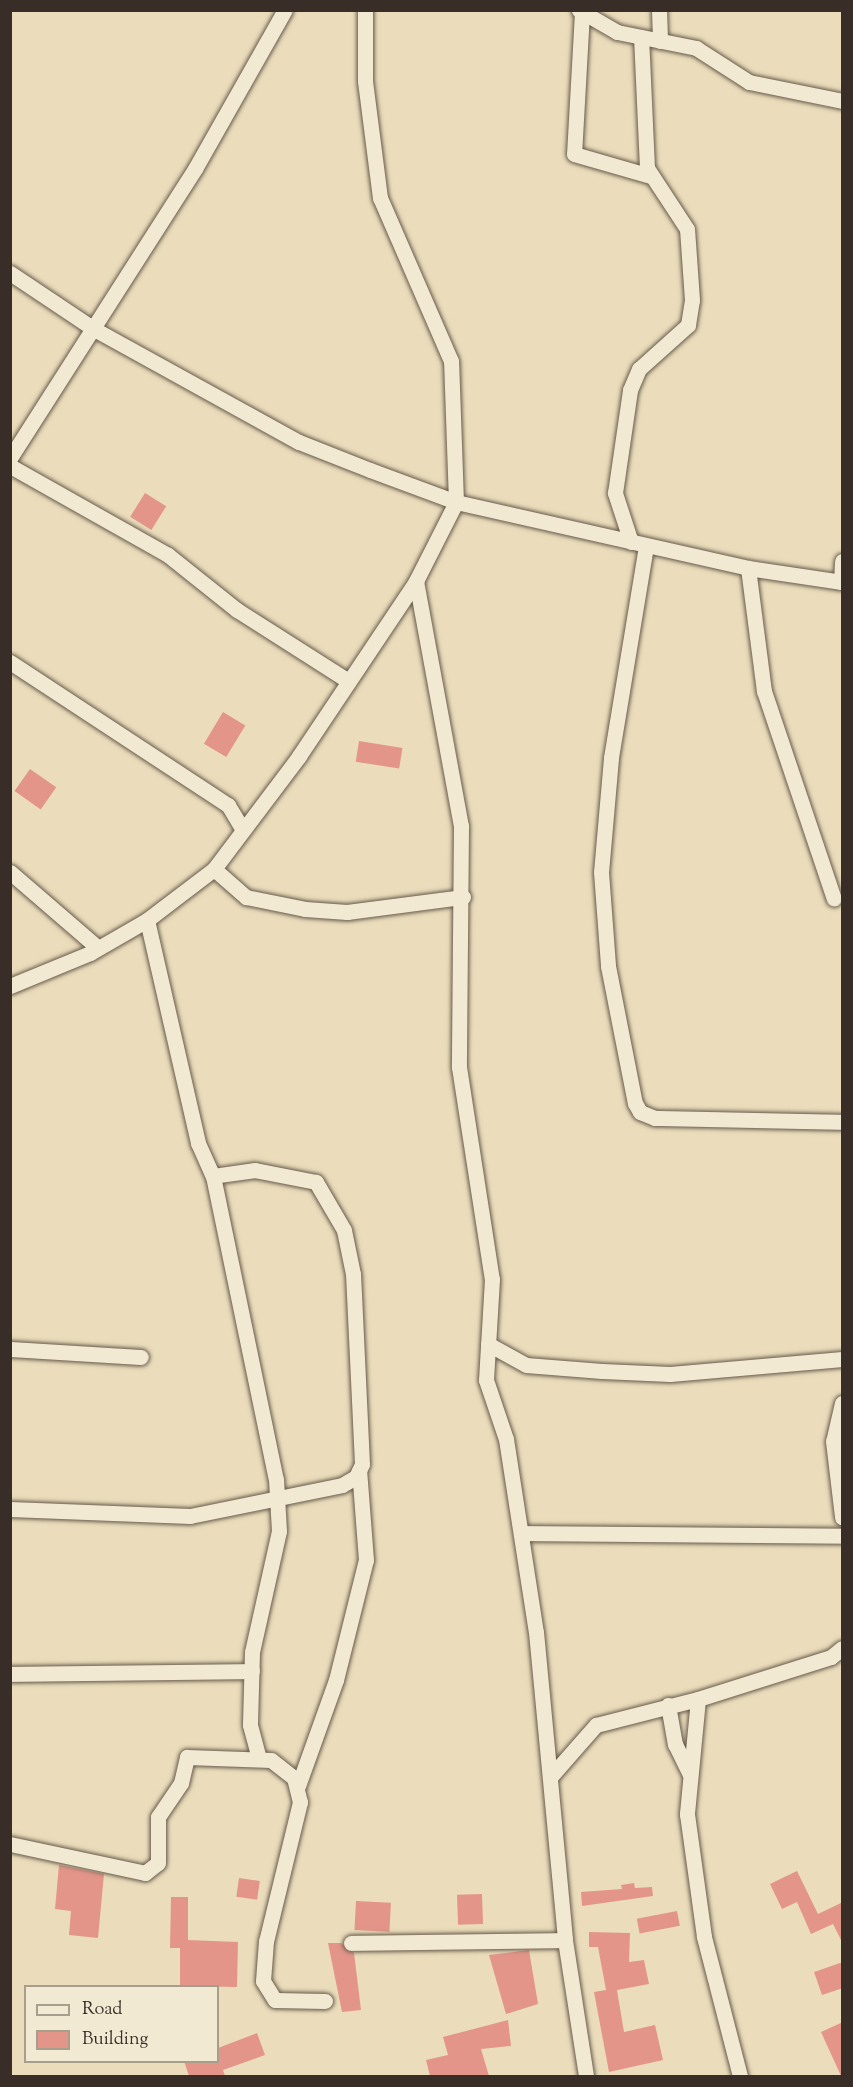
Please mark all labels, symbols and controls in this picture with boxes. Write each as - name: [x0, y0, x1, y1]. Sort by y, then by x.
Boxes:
- legend: [24, 1985, 219, 2063]
- text: Road: [82, 1997, 122, 2023]
- text: Building: [82, 2027, 148, 2053]

